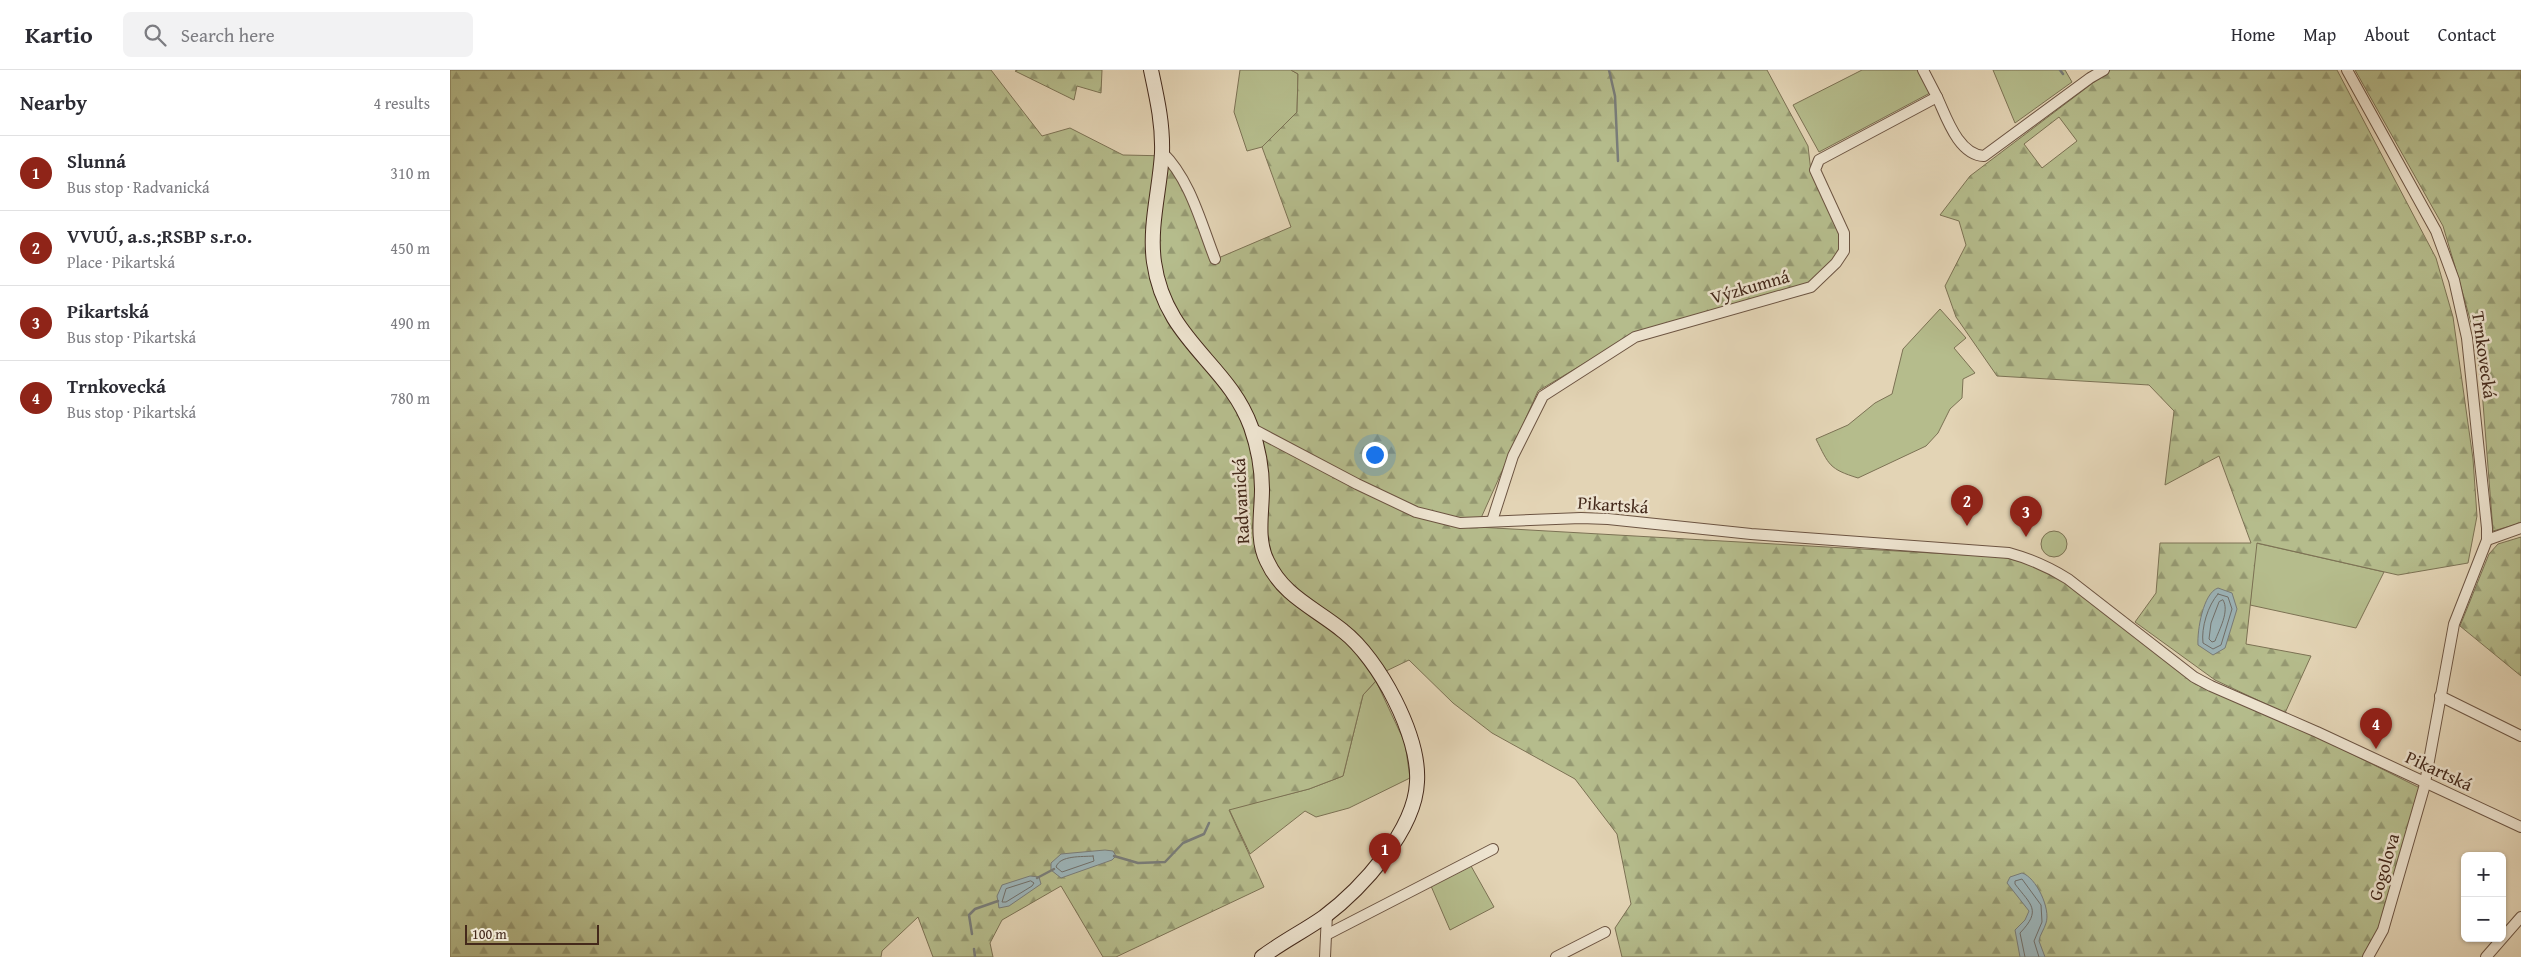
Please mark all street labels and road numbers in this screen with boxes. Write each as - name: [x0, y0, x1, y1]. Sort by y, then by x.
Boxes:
- street label: Výzkumná: [1707, 262, 1793, 311]
- street label: Trnkovecká: [2465, 310, 2504, 401]
- street label: Radvanická: [1225, 457, 1256, 545]
- street label: Pikartská: [1577, 489, 1650, 520]
- street label: Pikartská: [2401, 743, 2478, 798]
- street label: Gogolova: [2361, 830, 2406, 904]

